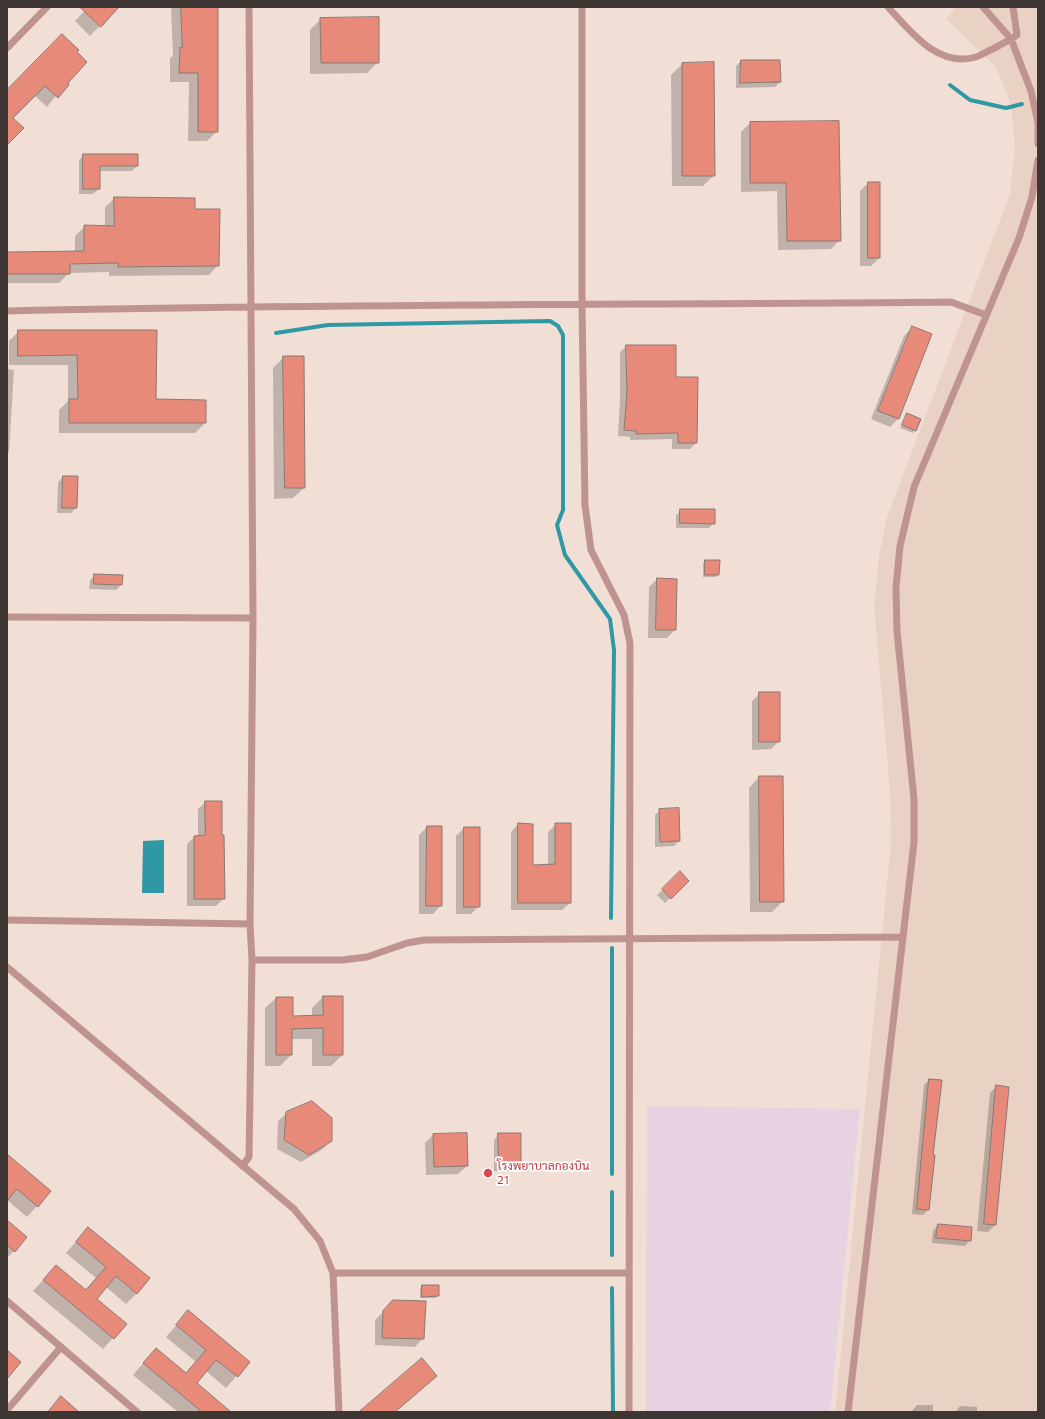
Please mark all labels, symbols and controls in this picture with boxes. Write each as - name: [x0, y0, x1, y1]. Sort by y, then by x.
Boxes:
- place label: โรงพยาบาลกองบิน 21: [497, 1159, 589, 1187]
- marker: โรงพยาบาลกองบิน 21: [482, 1167, 494, 1179]

